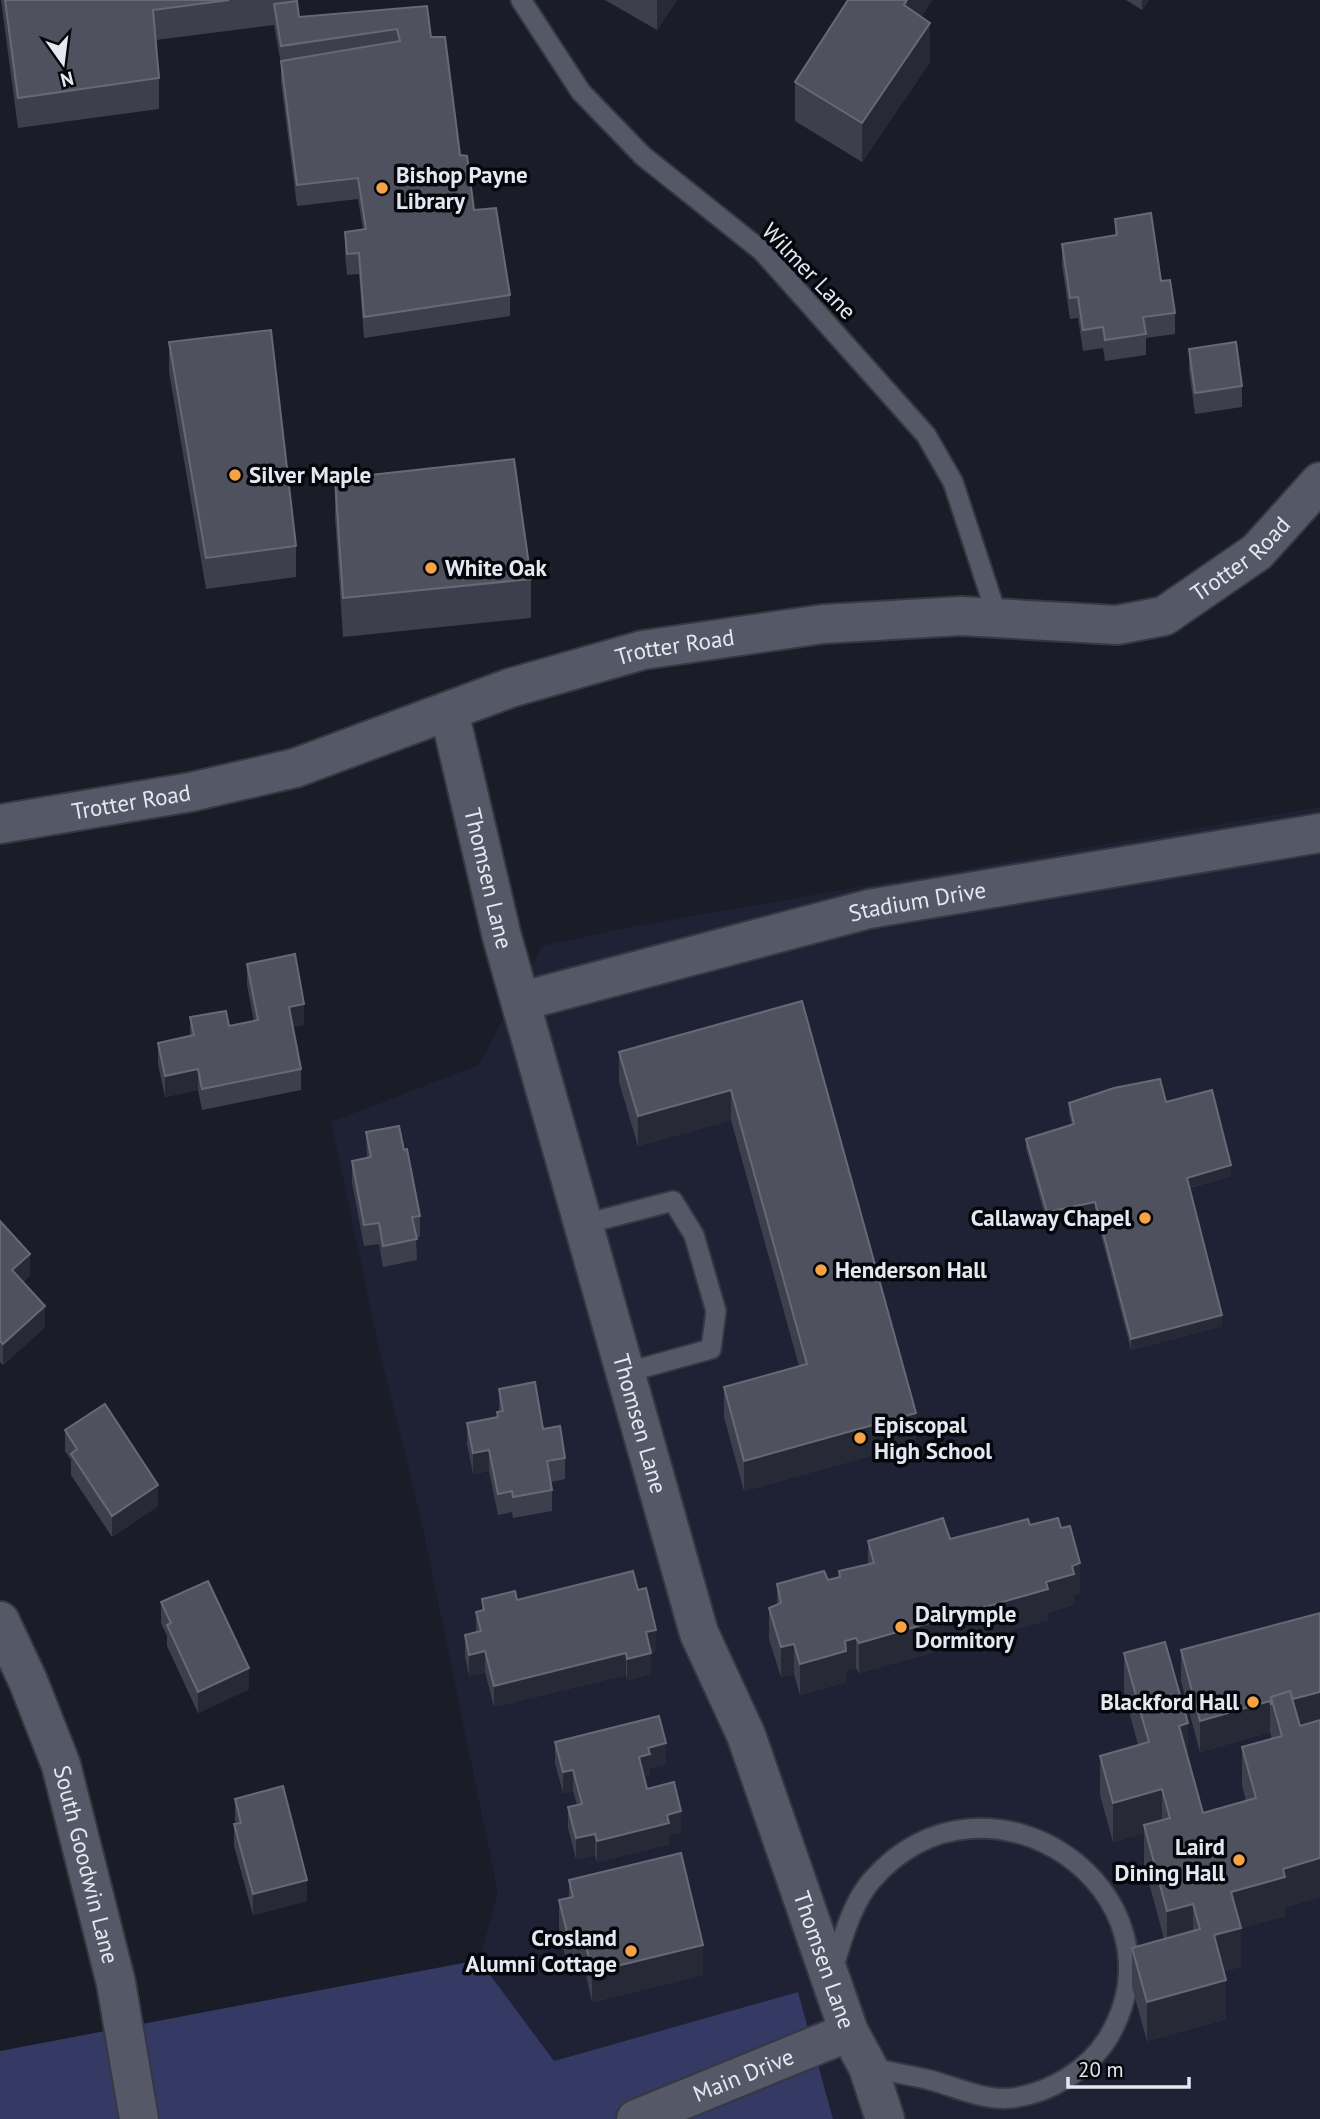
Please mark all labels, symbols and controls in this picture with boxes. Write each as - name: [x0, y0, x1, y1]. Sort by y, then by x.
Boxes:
- north arrow: [28, 28, 98, 98]
- text: N: [58, 66, 76, 93]
- place label: Bishop Payne Library: [396, 160, 528, 215]
- marker: Bishop Payne Library: [374, 180, 390, 196]
- street label: Wilmer Lane: [756, 216, 863, 325]
- place label: Silver Maple: [249, 460, 371, 489]
- marker: Silver Maple: [227, 467, 243, 483]
- street label: Trotter Road: [1185, 510, 1296, 607]
- place label: White Oak: [445, 553, 547, 582]
- marker: White Oak: [423, 560, 439, 576]
- street label: Trotter Road: [612, 622, 736, 671]
- street label: Trotter Road: [69, 777, 193, 826]
- street label: Thomsen Lane: [458, 805, 520, 952]
- street label: Stadium Drive: [845, 875, 988, 928]
- place label: Callaway Chapel: [971, 1203, 1131, 1232]
- marker: Callaway Chapel: [1137, 1210, 1153, 1226]
- place label: Henderson Hall: [835, 1255, 987, 1284]
- marker: Henderson Hall: [813, 1262, 829, 1278]
- street label: Thomsen Lane: [607, 1351, 674, 1497]
- place label: Episcopal High School: [874, 1410, 992, 1465]
- marker: Episcopal High School: [852, 1430, 868, 1446]
- place label: Dalrymple Dormitory: [915, 1599, 1017, 1654]
- marker: Dalrymple Dormitory: [893, 1619, 909, 1635]
- place label: Blackford Hall: [1100, 1687, 1239, 1716]
- marker: Blackford Hall: [1245, 1694, 1261, 1710]
- street label: South Goodwin Lane: [48, 1762, 126, 1967]
- place label: Laird Dining Hall: [1115, 1832, 1225, 1887]
- marker: Laird Dining Hall: [1231, 1852, 1247, 1868]
- street label: Thomsen Lane: [787, 1887, 862, 2033]
- place label: Crosland Alumni Cottage: [465, 1923, 617, 1978]
- marker: Crosland Alumni Cottage: [623, 1943, 639, 1959]
- street label: Main Drive: [689, 2041, 798, 2108]
- scale bar: [1068, 2046, 1189, 2090]
- text: 20 m: [1078, 2056, 1124, 2083]

